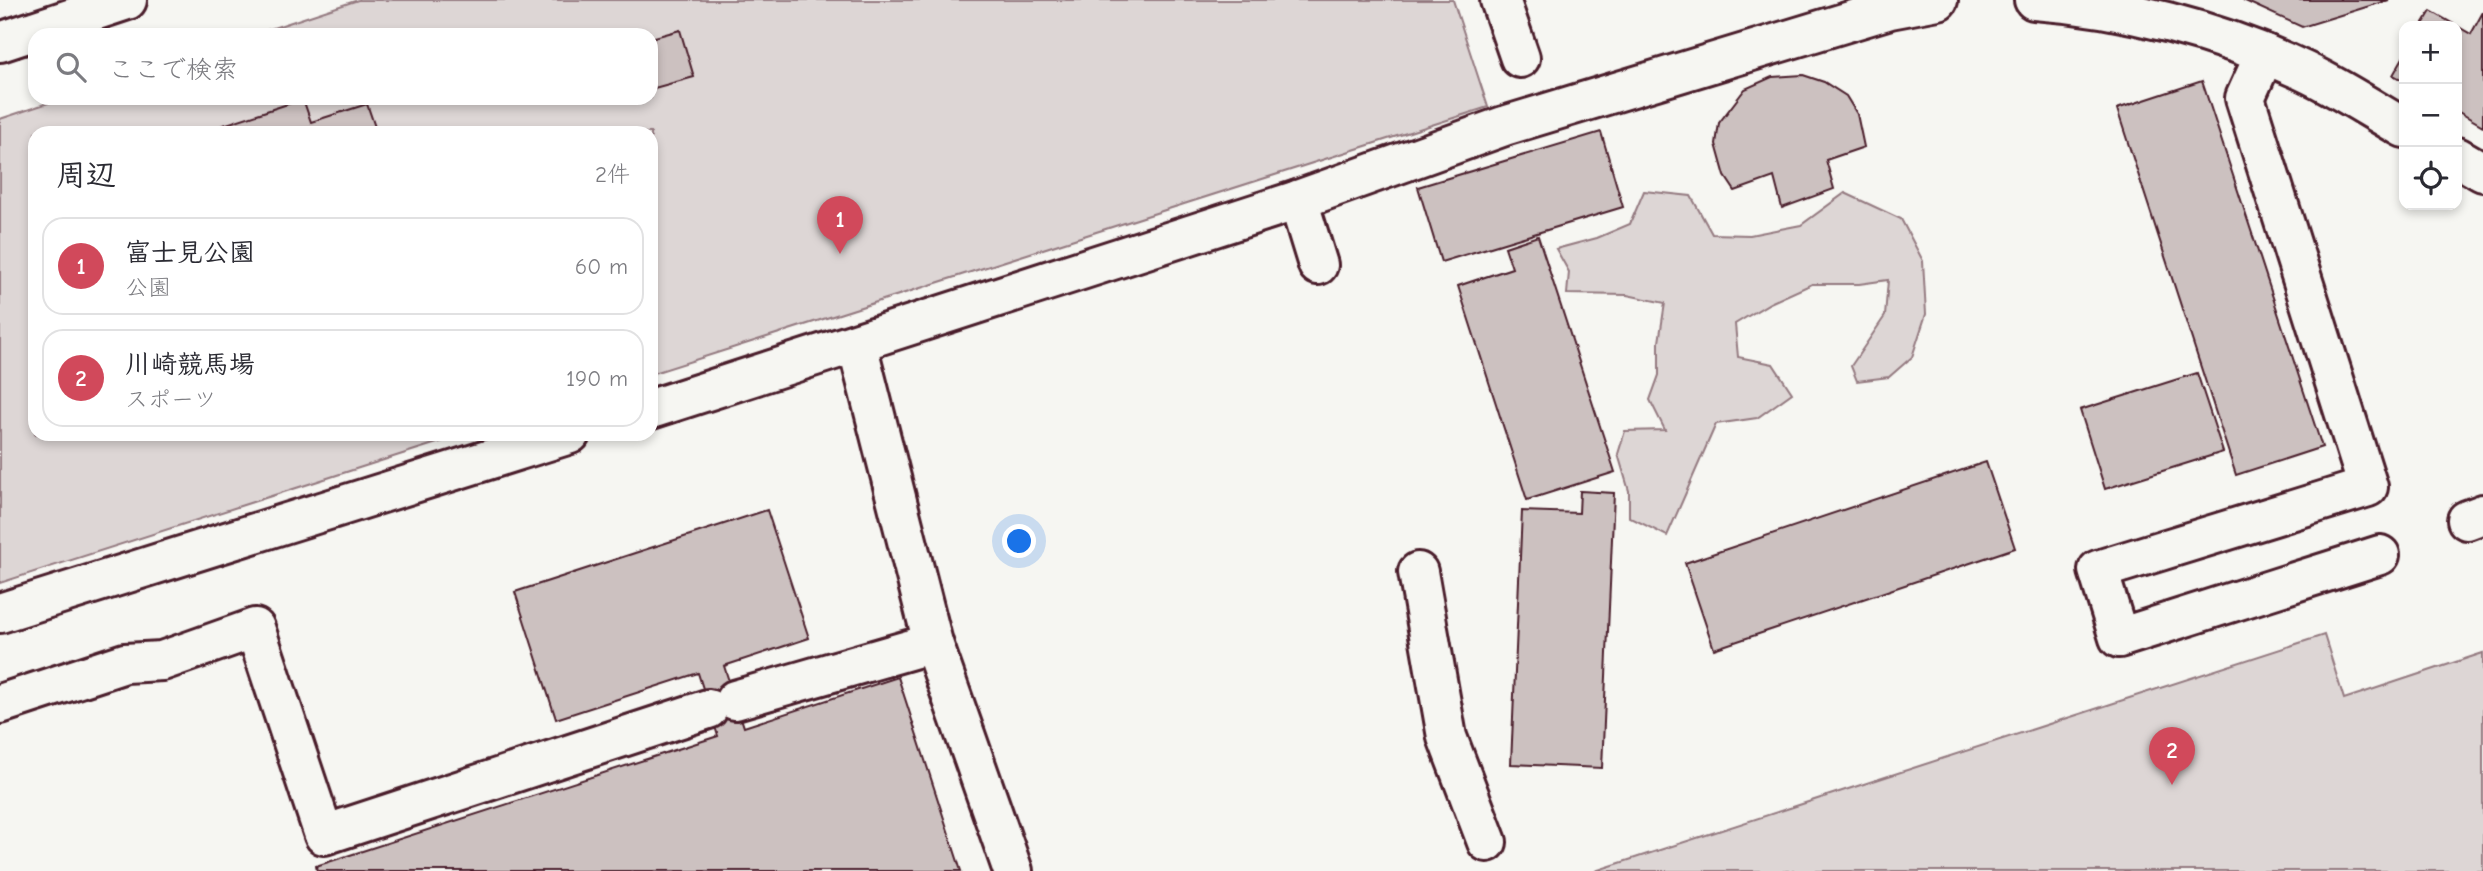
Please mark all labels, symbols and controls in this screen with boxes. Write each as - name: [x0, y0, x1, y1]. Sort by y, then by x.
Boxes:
- map controls: [2399, 21, 2462, 210]
- button: +: [2399, 21, 2462, 84]
- search box: [28, 28, 658, 105]
- icon: search: [52, 48, 90, 86]
- text: ここで検索: [108, 55, 238, 85]
- button: −: [2399, 84, 2462, 147]
- button: locate: [2399, 147, 2462, 210]
- text: 周辺: [56, 158, 116, 193]
- text: 2件: [595, 161, 630, 188]
- pin: 1: [817, 196, 863, 254]
- text: 富士見公園: [125, 238, 255, 268]
- text: 1: [76, 253, 86, 280]
- text: 60 m: [575, 253, 628, 280]
- text: 公園: [125, 274, 171, 301]
- text: 川崎競馬場: [125, 350, 255, 380]
- text: 2: [75, 365, 87, 392]
- text: 190 m: [566, 365, 628, 392]
- text: スポーツ: [125, 386, 217, 413]
- your location: [1002, 524, 1036, 558]
- pin: 2: [2149, 727, 2195, 785]

